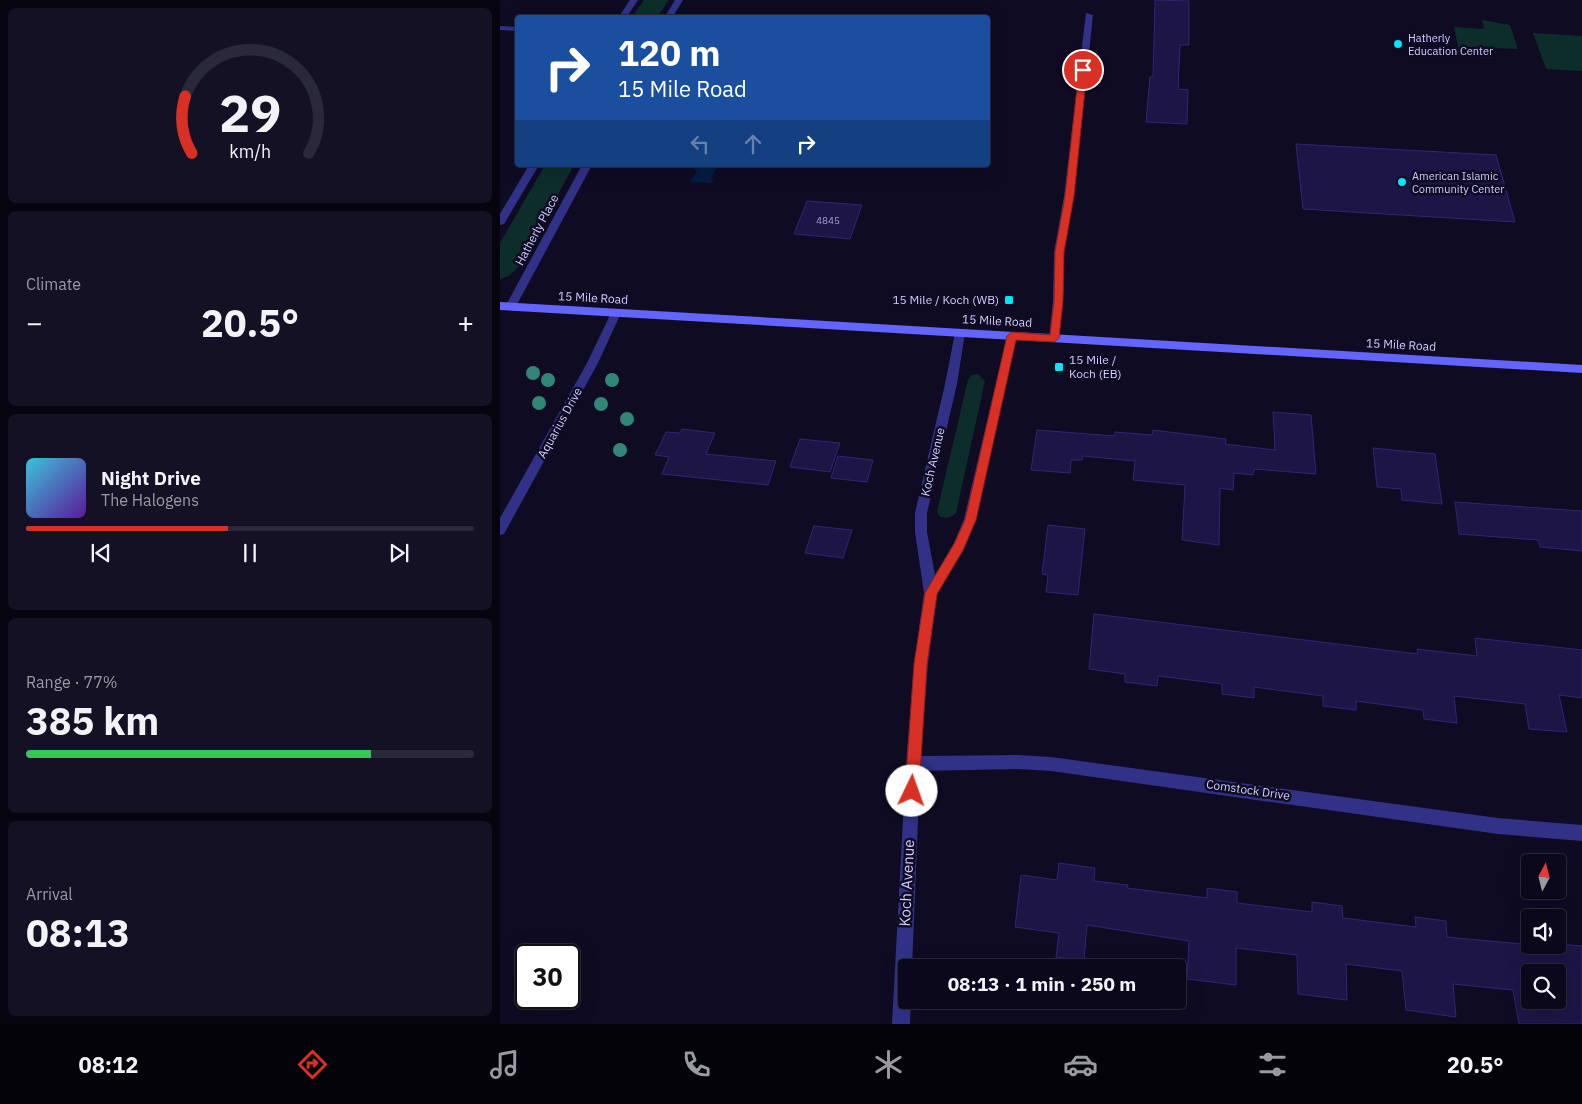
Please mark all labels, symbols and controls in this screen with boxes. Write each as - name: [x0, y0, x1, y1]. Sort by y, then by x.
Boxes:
- text: 120 m: [618, 30, 721, 76]
- place label: Hatherly Education Center: [1408, 31, 1493, 58]
- icon: right: [535, 35, 600, 100]
- marker: Hatherly Education Center: [1392, 38, 1404, 50]
- pin: [1062, 49, 1104, 91]
- icon: arrive: [1069, 56, 1097, 84]
- text: 15 Mile Road: [618, 74, 747, 103]
- text: 29: [219, 79, 281, 146]
- icon: left: [686, 130, 714, 158]
- icon: ahead: [739, 130, 767, 158]
- icon: right: [792, 130, 820, 158]
- text: km/h: [229, 140, 271, 163]
- place label: American Islamic Community Center: [1412, 169, 1504, 196]
- marker: American Islamic Community Center: [1396, 176, 1408, 188]
- street label: Hatherly Place: [512, 191, 562, 268]
- house number: 4845: [816, 214, 840, 227]
- text: Climate: [26, 274, 81, 294]
- street label: 15 Mile Road: [558, 288, 628, 307]
- place label: 15 Mile / Koch (WB): [892, 292, 999, 307]
- marker: 15 Mile / Koch (WB): [1003, 294, 1015, 306]
- text: 20.5°: [201, 298, 299, 347]
- text: −: [26, 304, 43, 341]
- text: +: [457, 304, 474, 341]
- street label: 15 Mile Road: [962, 311, 1032, 330]
- street label: 15 Mile Road: [1366, 335, 1436, 354]
- place label: 15 Mile / Koch (EB): [1069, 352, 1122, 381]
- marker: 15 Mile / Koch (EB): [1053, 361, 1065, 373]
- street label: Aquarius Drive: [534, 384, 585, 461]
- street label: Koch Avenue: [917, 426, 948, 498]
- text: Night Drive: [101, 466, 201, 490]
- text: The Halogens: [101, 490, 199, 510]
- icon: previous: [87, 539, 115, 567]
- icon: pause: [236, 539, 264, 567]
- icon: next: [385, 539, 413, 567]
- text: Range · 77%: [26, 672, 118, 692]
- text: 385 km: [26, 696, 159, 745]
- position arrow: [885, 764, 937, 816]
- street label: Comstock Drive: [1205, 776, 1291, 803]
- street label: Koch Avenue: [895, 839, 918, 927]
- north arrow: [1521, 854, 1566, 899]
- map controls: [1521, 854, 1566, 1009]
- text: Arrival: [26, 884, 73, 904]
- text: 08:13: [26, 908, 130, 957]
- button: sound: [1521, 909, 1566, 954]
- speed limit sign: 30: [515, 944, 580, 1009]
- button: search: [1521, 964, 1566, 1009]
- text: 08:13 · 1 min · 250 m: [948, 972, 1136, 996]
- icon: directions: [295, 1047, 330, 1082]
- icon: music: [487, 1047, 522, 1082]
- icon: phone: [679, 1047, 714, 1082]
- icon: climate: [871, 1047, 906, 1082]
- icon: car: [1063, 1047, 1098, 1082]
- icon: filters: [1255, 1047, 1290, 1082]
- text: 08:12: [78, 1050, 139, 1079]
- text: 20.5°: [1447, 1050, 1504, 1079]

